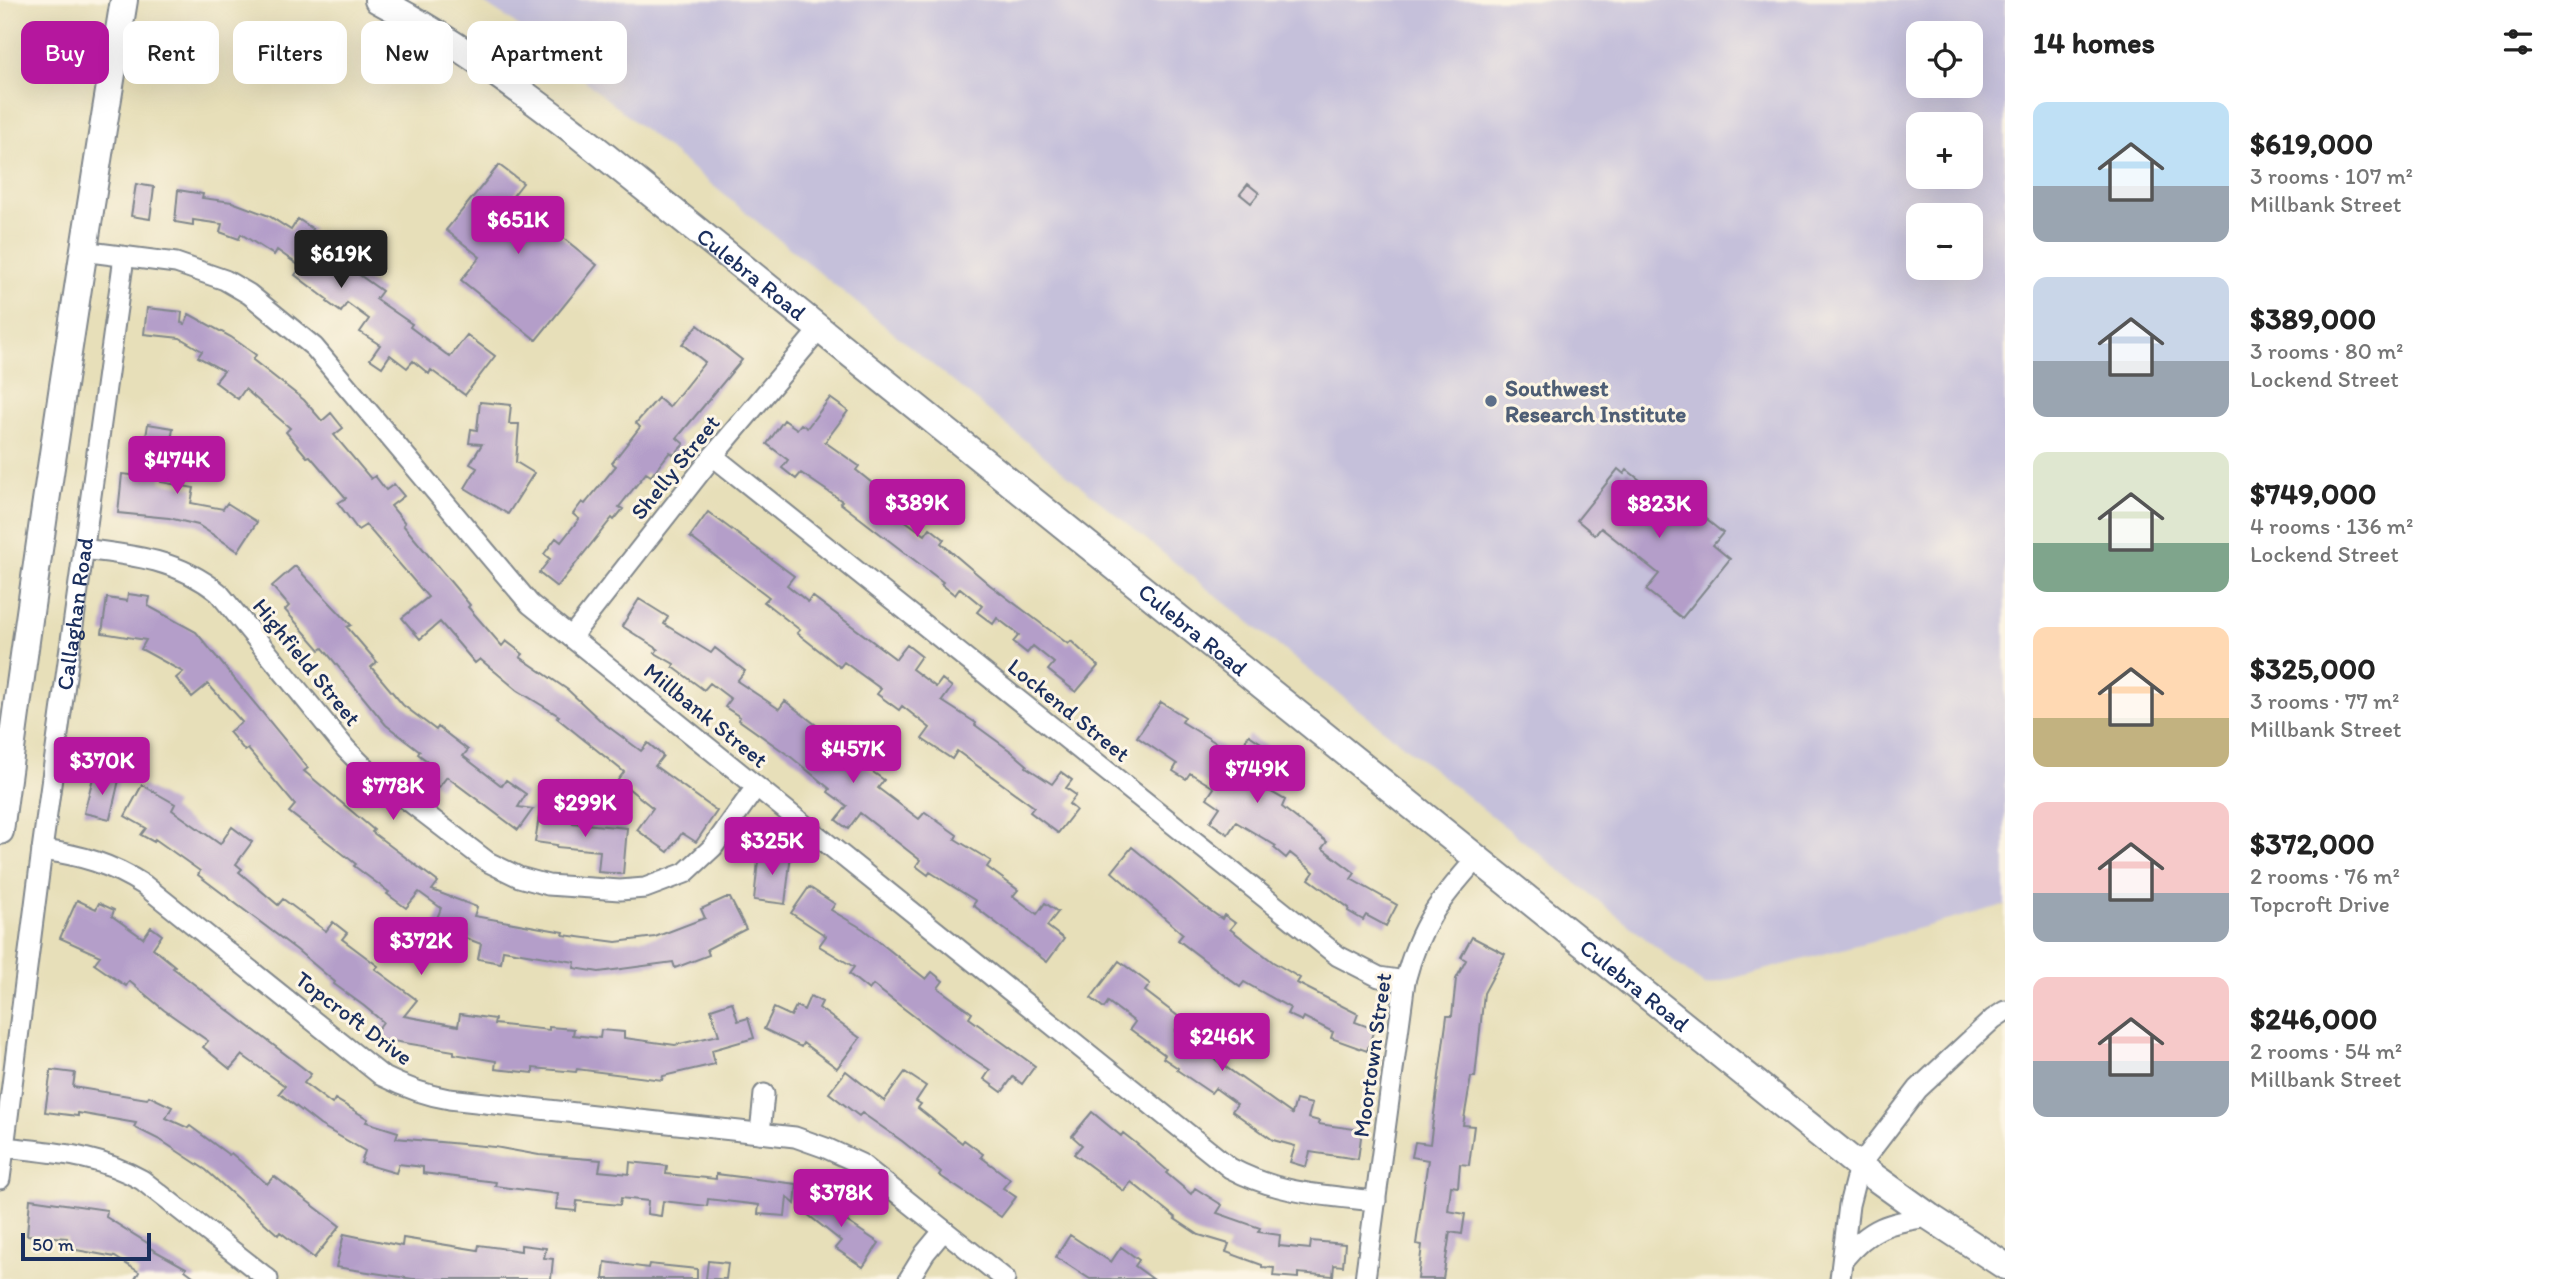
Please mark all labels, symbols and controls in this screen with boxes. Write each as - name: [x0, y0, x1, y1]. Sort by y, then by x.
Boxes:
- chip: Buy: [21, 21, 109, 84]
- chip: Rent: [123, 21, 219, 84]
- chip: Filters: [233, 21, 347, 84]
- chip: New: [361, 21, 453, 84]
- chip: Apartment: [467, 21, 627, 84]
- map controls: [1906, 21, 1983, 280]
- button: locate: [1906, 21, 1983, 98]
- icon: filters: [2499, 23, 2537, 61]
- text: 14 homes: [2033, 24, 2155, 61]
- button: +: [1906, 112, 1983, 189]
- text: $619,000: [2250, 125, 2373, 162]
- icon: home: [2089, 130, 2173, 214]
- text: 3 rooms · 107 m²: [2250, 162, 2413, 190]
- text: Millbank Street: [2250, 190, 2401, 218]
- pin: $651K: [469, 196, 567, 256]
- button: −: [1906, 203, 1983, 280]
- text: $651K: [487, 205, 549, 233]
- street label: Culebra Road: [691, 222, 812, 327]
- pin: $619K: [292, 230, 390, 290]
- text: $619K: [310, 239, 372, 267]
- text: $389,000: [2250, 300, 2376, 337]
- icon: home: [2089, 305, 2173, 389]
- text: 3 rooms · 80 m²: [2250, 337, 2404, 365]
- text: Lockend Street: [2250, 365, 2399, 393]
- place label: Southwest Research Institute: [1505, 374, 1686, 428]
- marker: Southwest Research Institute: [1483, 393, 1499, 409]
- street label: Shelly Street: [624, 409, 726, 525]
- pin: $474K: [128, 436, 226, 496]
- text: $474K: [144, 445, 210, 473]
- text: $749,000: [2250, 475, 2376, 512]
- pin: $389K: [868, 480, 966, 539]
- pin: $823K: [1610, 480, 1708, 540]
- icon: home: [2089, 480, 2173, 564]
- text: $389K: [885, 488, 949, 516]
- text: $823K: [1627, 489, 1691, 517]
- text: 4 rooms · 136 m²: [2250, 512, 2413, 540]
- street label: Callaghan Road: [50, 535, 99, 692]
- text: Lockend Street: [2250, 540, 2399, 568]
- street label: Culebra Road: [1133, 577, 1254, 682]
- street label: Highfield Street: [247, 592, 367, 732]
- text: $325,000: [2250, 650, 2376, 687]
- street label: Lockend Street: [1002, 652, 1136, 768]
- icon: home: [2089, 655, 2173, 739]
- street label: Millbank Street: [638, 656, 774, 774]
- text: 3 rooms · 77 m²: [2250, 687, 2400, 715]
- text: Millbank Street: [2250, 715, 2401, 743]
- pin: $457K: [804, 726, 902, 785]
- text: $457K: [821, 734, 885, 762]
- pin: $370K: [53, 738, 151, 797]
- text: $370K: [70, 746, 134, 774]
- pin: $749K: [1208, 746, 1306, 805]
- text: $749K: [1225, 754, 1289, 782]
- pin: $778K: [344, 762, 442, 822]
- text: $778K: [362, 771, 424, 799]
- pin: $299K: [536, 780, 634, 839]
- text: $299K: [554, 788, 616, 816]
- pin: $325K: [723, 818, 821, 877]
- text: $372,000: [2250, 825, 2375, 862]
- text: $325K: [740, 826, 804, 854]
- icon: home: [2089, 830, 2173, 914]
- text: 2 rooms · 76 m²: [2250, 862, 2400, 890]
- text: Topcroft Drive: [2250, 890, 2390, 918]
- pin: $372K: [372, 918, 470, 977]
- text: $372K: [390, 926, 452, 954]
- street label: Culebra Road: [1574, 933, 1695, 1038]
- street label: Topcroft Drive: [290, 965, 418, 1071]
- street label: Moortown Street: [1347, 971, 1397, 1139]
- text: $246,000: [2250, 1000, 2377, 1037]
- icon: home: [2089, 1005, 2173, 1089]
- pin: $246K: [1173, 1014, 1271, 1073]
- text: $246K: [1190, 1022, 1254, 1050]
- text: 2 rooms · 54 m²: [2250, 1037, 2402, 1065]
- text: Millbank Street: [2250, 1065, 2401, 1093]
- pin: $378K: [792, 1170, 890, 1229]
- text: $378K: [810, 1178, 872, 1206]
- scale bar: [21, 1230, 150, 1262]
- text: 50 m: [32, 1233, 74, 1256]

